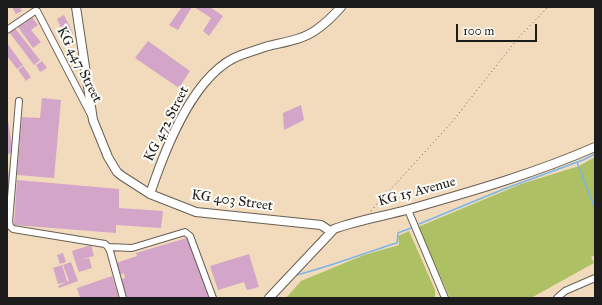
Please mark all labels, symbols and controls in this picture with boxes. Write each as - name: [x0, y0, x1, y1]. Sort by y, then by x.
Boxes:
- scale bar: [458, 16, 539, 42]
- street label: KG 447 Street: [53, 24, 105, 106]
- text: 100 m: [463, 24, 494, 38]
- street label: KG 472 Street: [141, 84, 193, 164]
- street label: KG 15 Avenue: [376, 174, 458, 210]
- street label: KG 403 Street: [190, 187, 274, 215]

